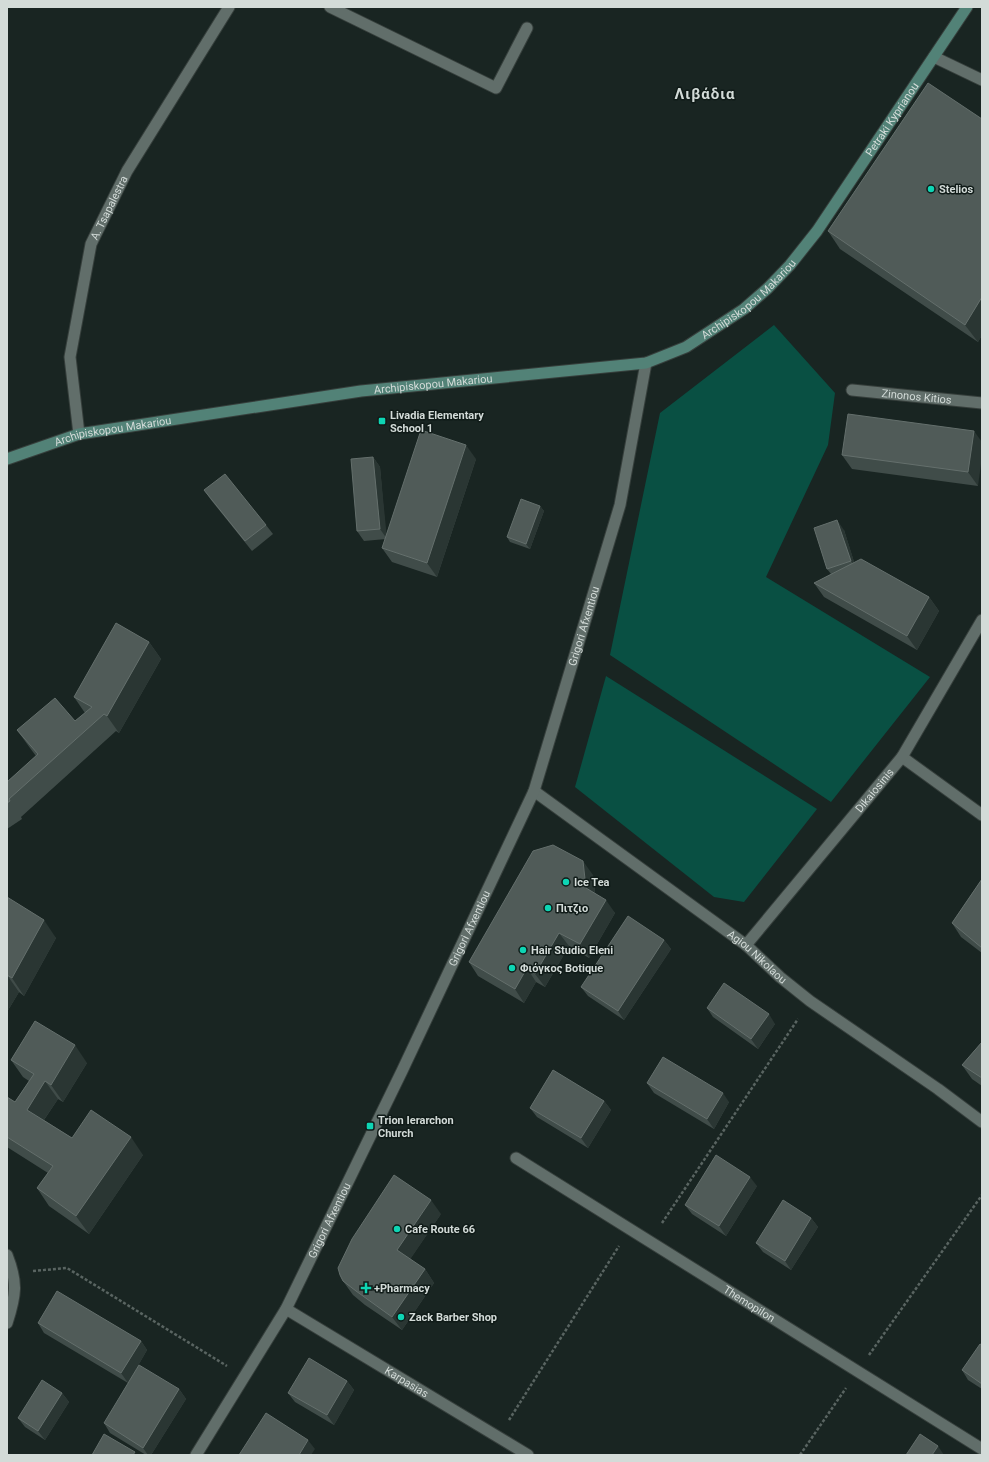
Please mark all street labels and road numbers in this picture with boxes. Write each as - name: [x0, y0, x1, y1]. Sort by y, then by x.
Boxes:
- street label: Petraki Kyprianou: [863, 80, 921, 158]
- street label: A. Tsapalestra: [88, 173, 130, 242]
- street label: Archipiskopou Makariou: [699, 257, 799, 342]
- street label: Archipiskopou Makariou: [373, 372, 493, 396]
- street label: Zinonos Kitios: [881, 387, 953, 406]
- street label: Archipiskopou Makariou: [53, 414, 172, 449]
- street label: Grigori Afxentiou: [565, 585, 602, 667]
- street label: Dikaiosinis: [852, 765, 897, 815]
- street label: Grigori Afxentiou: [446, 888, 493, 968]
- street label: Agiou Nikolaou: [725, 927, 789, 986]
- street label: Grigori Afxentiou: [305, 1181, 353, 1260]
- street label: Themopilon: [721, 1283, 777, 1325]
- street label: Karpasias: [382, 1364, 431, 1400]

